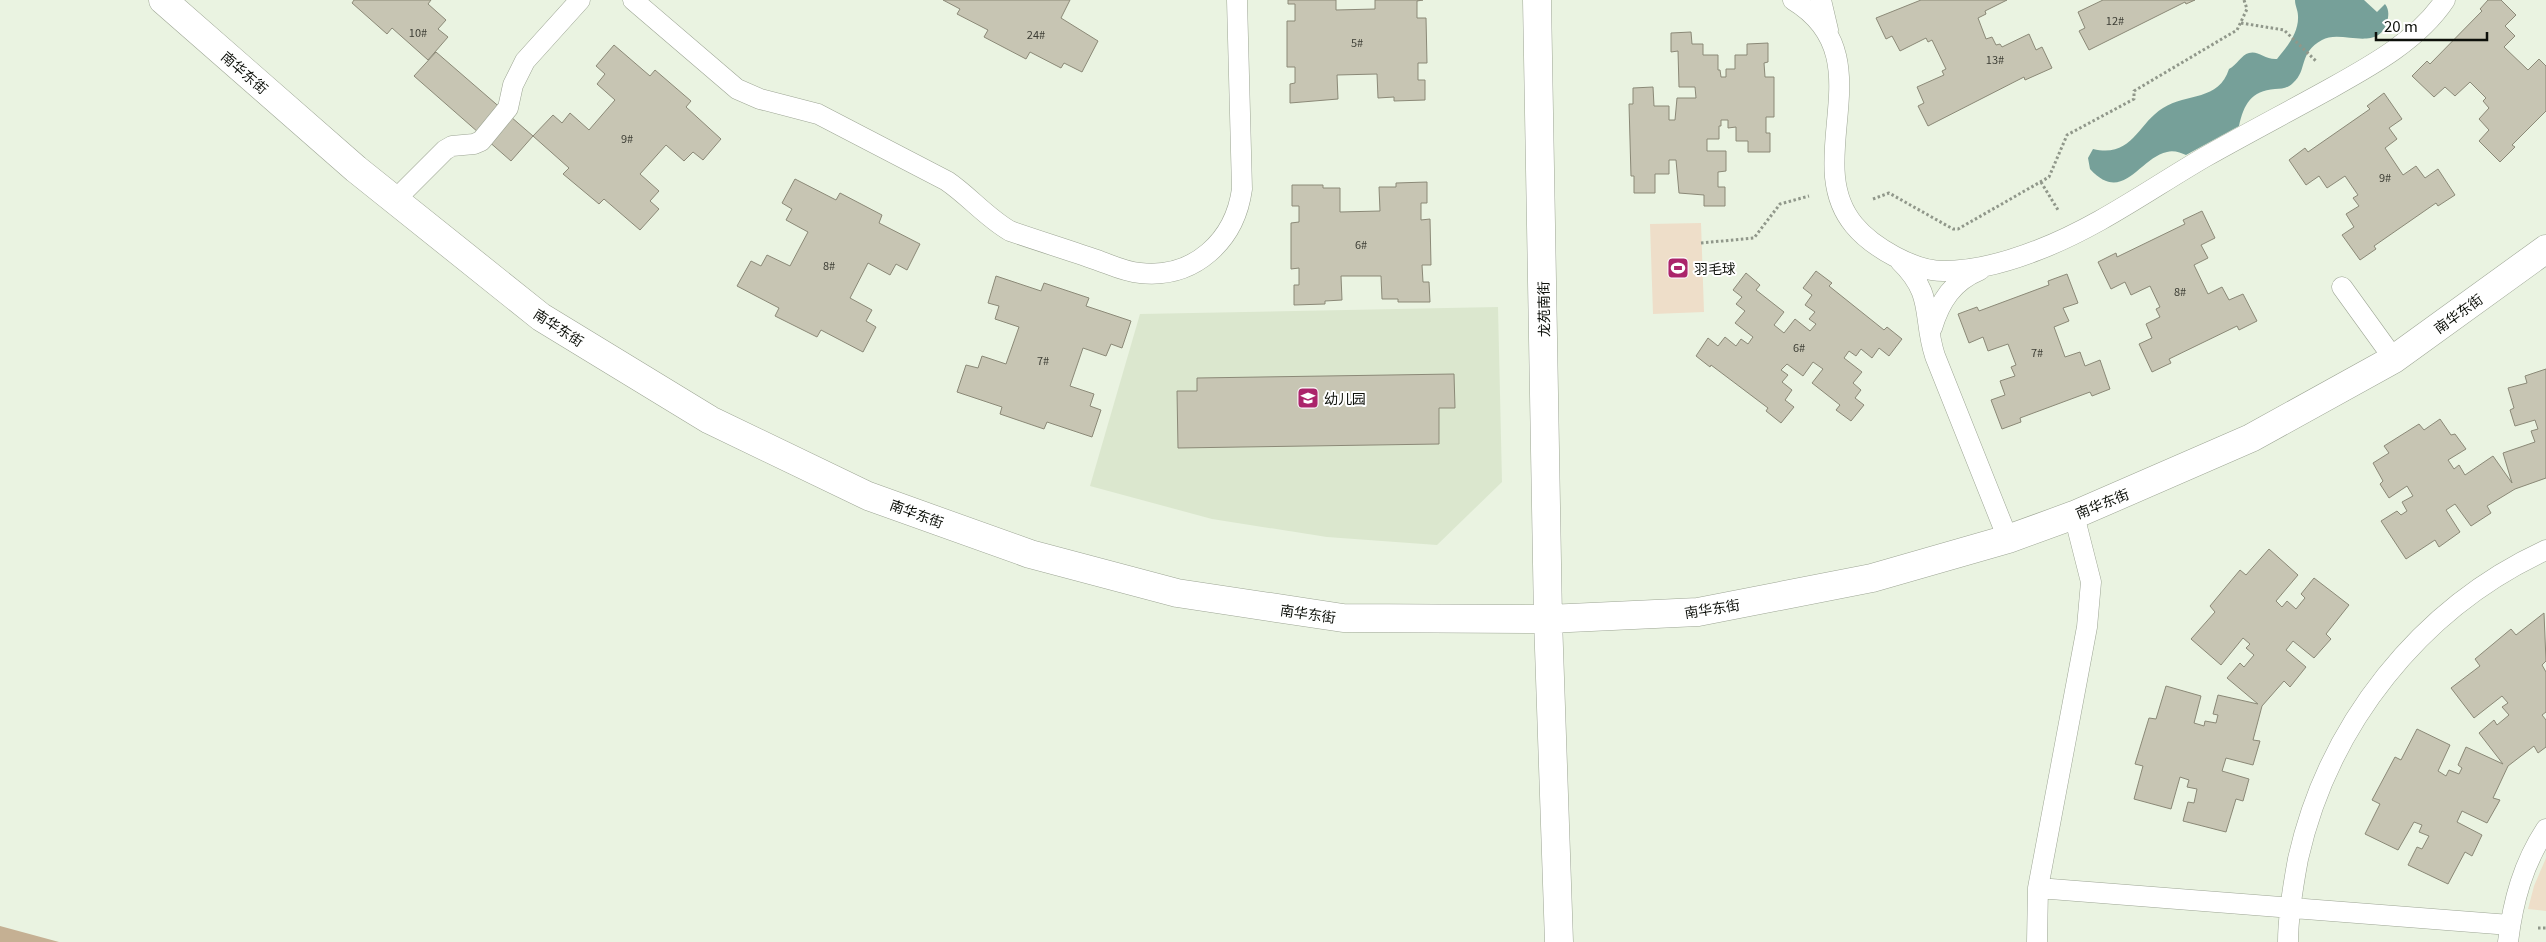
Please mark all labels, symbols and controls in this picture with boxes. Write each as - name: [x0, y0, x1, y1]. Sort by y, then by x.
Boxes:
- scale bar: [2376, 10, 2487, 42]
- house number: 12#: [2106, 12, 2124, 28]
- text: 20 m: [2384, 15, 2418, 36]
- house number: 10#: [409, 24, 427, 40]
- house number: 24#: [1027, 26, 1045, 42]
- house number: 5#: [1351, 34, 1363, 50]
- street label: 南华东街: [217, 46, 273, 98]
- house number: 13#: [1986, 51, 2004, 67]
- house number: 9#: [621, 130, 633, 146]
- house number: 9#: [2379, 169, 2391, 185]
- house number: 6#: [1355, 236, 1367, 252]
- sports icon: 羽毛球: [1666, 256, 1690, 280]
- house number: 8#: [823, 257, 835, 273]
- place label: 羽毛球: [1694, 258, 1736, 278]
- street label: 龙苑南街: [1533, 281, 1553, 337]
- house number: 8#: [2174, 283, 2186, 299]
- street label: 南华东街: [2429, 288, 2487, 338]
- street label: 南华东街: [530, 303, 588, 351]
- house number: 6#: [1793, 339, 1805, 355]
- house number: 7#: [2031, 344, 2043, 360]
- house number: 7#: [1037, 352, 1049, 368]
- school or university icon: 幼儿园: [1296, 386, 1320, 410]
- place label: 幼儿园: [1324, 388, 1366, 408]
- street label: 南华东街: [2072, 483, 2132, 523]
- street label: 南华东街: [887, 494, 947, 532]
- street label: 南华东街: [1683, 594, 1741, 622]
- street label: 南华东街: [1279, 599, 1337, 627]

